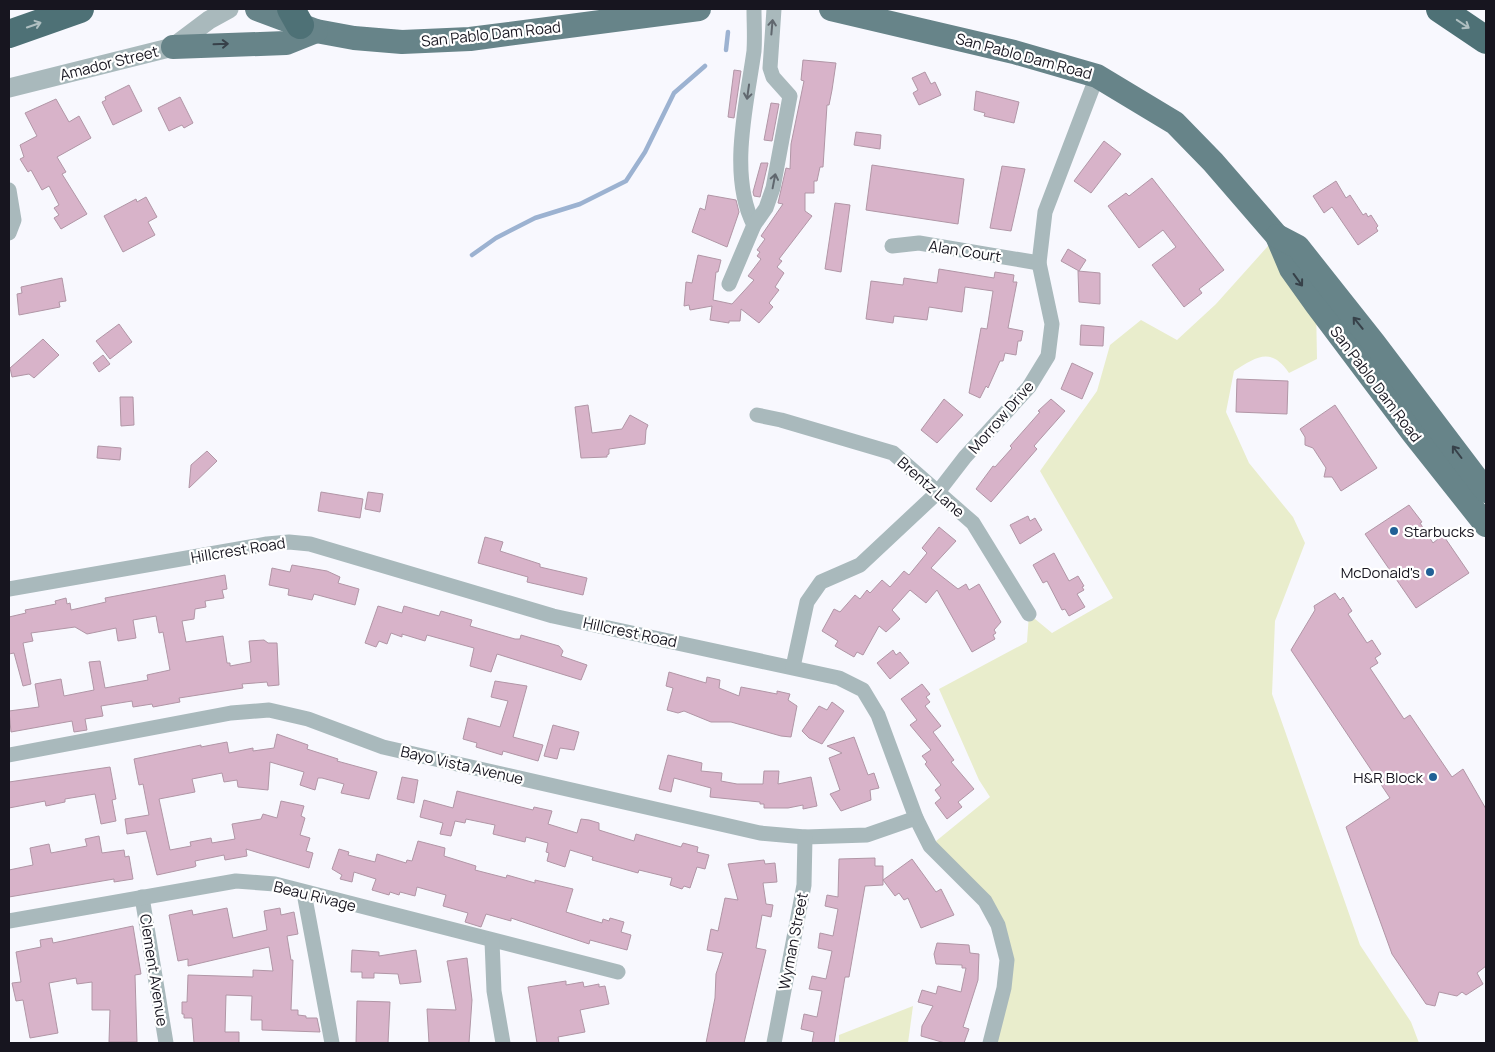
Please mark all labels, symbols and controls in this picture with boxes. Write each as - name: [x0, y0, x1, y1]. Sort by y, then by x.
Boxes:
- street label: San Pablo Dam Road: [420, 16, 562, 52]
- one-way arrow: [768, 19, 777, 35]
- one-way arrow: [1456, 19, 1470, 29]
- one-way arrow: [26, 20, 42, 29]
- street label: San Pablo Dam Road: [953, 28, 1095, 84]
- one-way arrow: [213, 40, 229, 49]
- street label: Amador Street: [58, 41, 160, 85]
- one-way arrow: [742, 84, 752, 100]
- one-way arrow: [770, 174, 779, 190]
- street label: Alan Court: [927, 235, 1003, 267]
- one-way arrow: [1293, 272, 1303, 286]
- one-way arrow: [1353, 317, 1364, 330]
- street label: San Pablo Dam Road: [1325, 322, 1427, 446]
- street label: Morrow Drive: [963, 376, 1039, 458]
- one-way arrow: [1451, 446, 1462, 459]
- street label: Brentz Lane: [893, 452, 969, 522]
- place label: Starbucks: [1404, 521, 1474, 542]
- marker: Starbucks: [1388, 525, 1400, 537]
- street label: Hillcrest Road: [189, 532, 287, 568]
- place label: McDonald's: [1341, 562, 1420, 583]
- marker: McDonald's: [1424, 566, 1436, 578]
- street label: Hillcrest Road: [581, 612, 679, 652]
- street label: Bayo Vista Avenue: [399, 741, 526, 789]
- place label: H&R Block: [1353, 767, 1424, 788]
- marker: H&R Block: [1427, 771, 1439, 783]
- street label: Beau Rivage: [272, 876, 359, 916]
- street label: Wyman Street: [773, 890, 813, 992]
- street label: Clement Avenue: [135, 912, 173, 1028]

